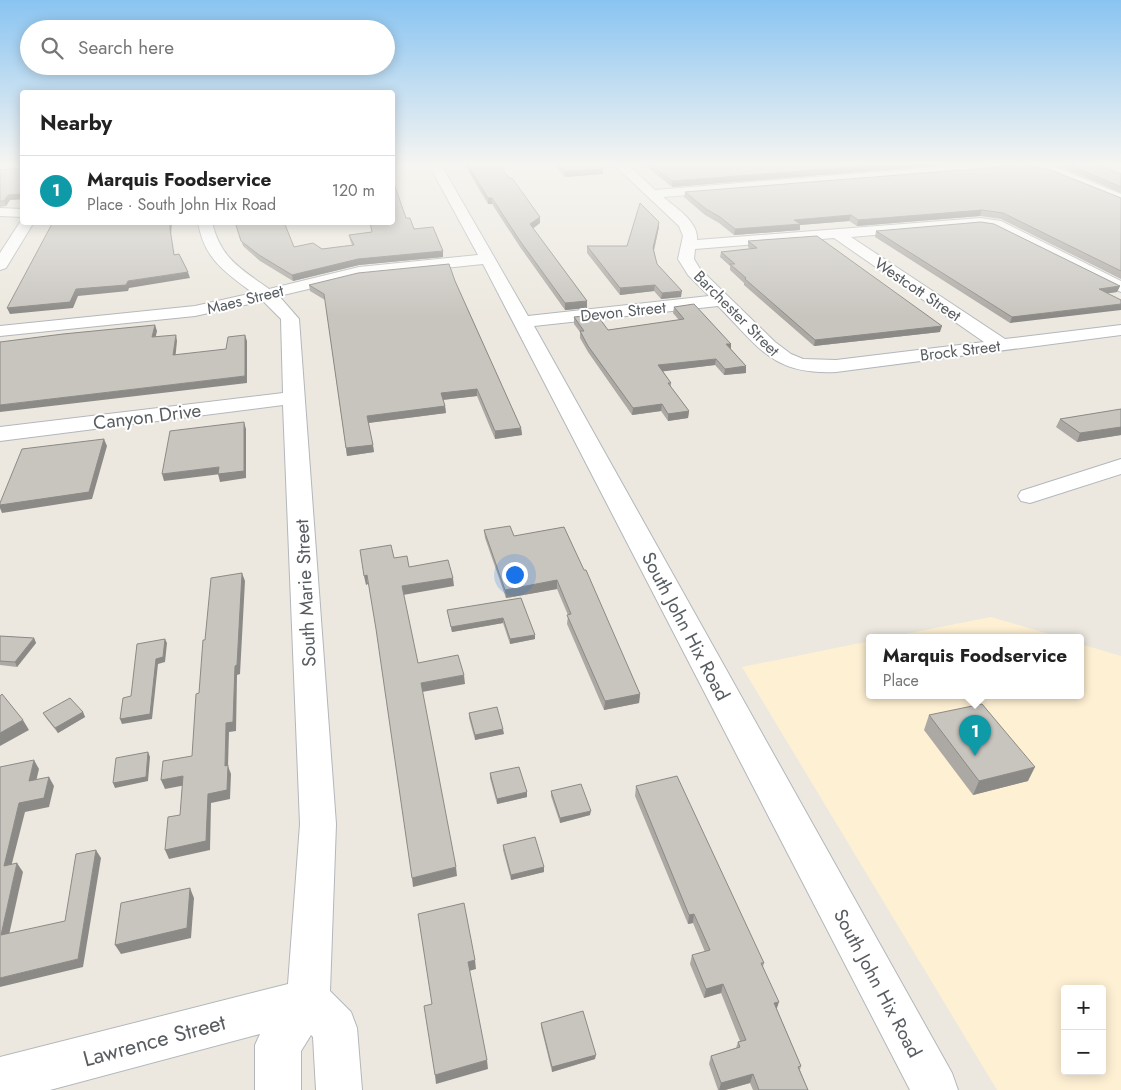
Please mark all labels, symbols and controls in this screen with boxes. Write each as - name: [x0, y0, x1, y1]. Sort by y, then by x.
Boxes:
- search box: [20, 20, 395, 75]
- icon: search: [38, 34, 66, 62]
- text: Search here: [78, 34, 174, 61]
- text: Nearby: [40, 108, 112, 138]
- text: Marquis Foodservice: [87, 166, 272, 193]
- text: 1: [52, 179, 60, 202]
- text: 120 m: [332, 179, 375, 202]
- text: Place · South John Hix Road: [87, 193, 276, 216]
- street label: Westcott Street: [870, 252, 966, 327]
- street label: Barchester Street: [689, 265, 785, 362]
- street label: Maes Street: [204, 279, 286, 320]
- street label: Devon Street: [579, 296, 667, 327]
- street label: Brock Street: [919, 334, 1002, 367]
- street label: Canyon Drive: [92, 396, 203, 437]
- street label: South Marie Street: [288, 518, 323, 667]
- street label: South John Hix Road: [635, 547, 736, 705]
- your location: [502, 562, 528, 588]
- popup: [866, 634, 1084, 699]
- text: Marquis Foodservice: [883, 642, 1067, 669]
- text: Place: [883, 669, 919, 692]
- pin: 1: [959, 715, 991, 756]
- street label: South John Hix Road: [827, 904, 928, 1062]
- map controls: [1061, 985, 1106, 1075]
- button: +: [1061, 985, 1106, 1030]
- street label: Lawrence Street: [79, 1005, 230, 1074]
- button: −: [1061, 1030, 1106, 1075]

